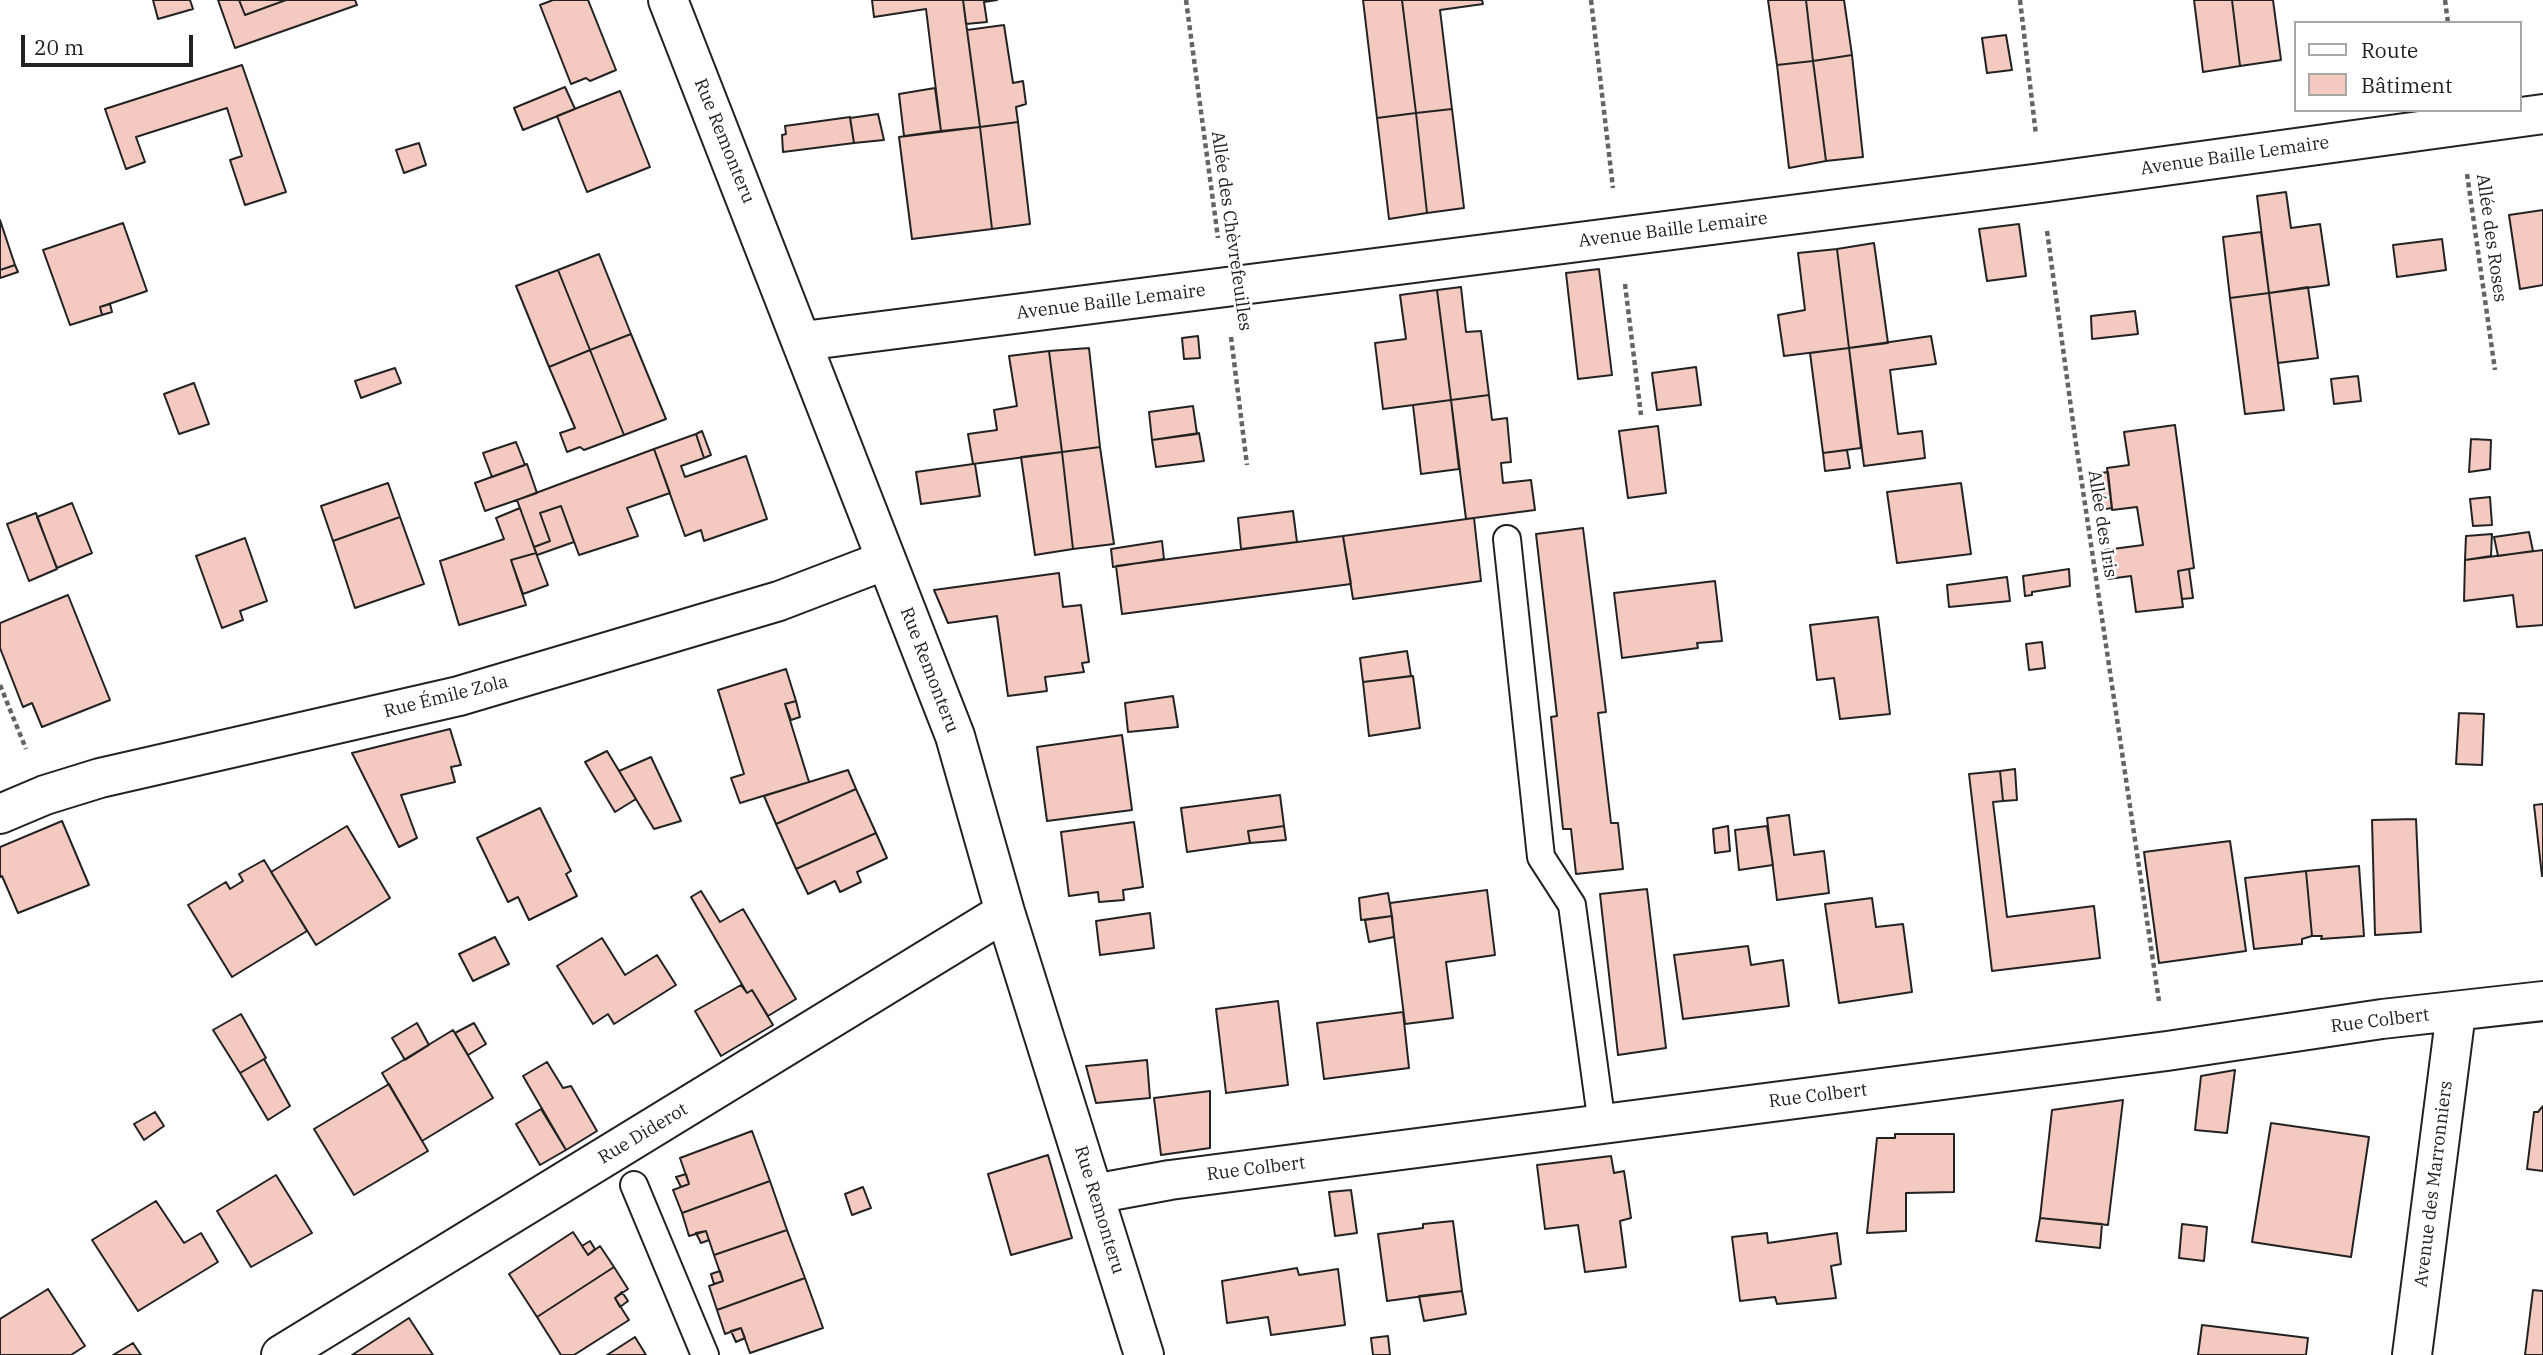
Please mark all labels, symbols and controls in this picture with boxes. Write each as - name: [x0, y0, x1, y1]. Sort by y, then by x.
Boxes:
- scale bar: [24, 21, 196, 65]
- legend: [2294, 21, 2522, 112]
- text: 20 m: [34, 33, 84, 61]
- text: Route: [2361, 36, 2418, 64]
- text: Bâtiment: [2361, 71, 2452, 99]
- street label: Rue Remonteru: [689, 75, 759, 207]
- street label: Allée des Chèvrefeuilles: [1206, 130, 1256, 332]
- street label: Avenue Baille Lemaire: [2139, 132, 2331, 180]
- street label: Allée des Roses: [2471, 173, 2511, 303]
- street label: Avenue Baille Lemaire: [1577, 208, 1769, 252]
- street label: Avenue Baille Lemaire: [1015, 280, 1207, 324]
- street label: Allée des Iris: [2083, 469, 2121, 579]
- street label: Rue Remonteru: [895, 604, 963, 736]
- street label: Rue Émile Zola: [382, 671, 510, 723]
- street label: Rue Colbert: [2329, 1004, 2431, 1038]
- street label: Rue Colbert: [1767, 1079, 1869, 1113]
- street label: Avenue des Marronniers: [2411, 1080, 2457, 1288]
- street label: Rue Diderot: [594, 1099, 692, 1169]
- street label: Rue Remonteru: [1069, 1143, 1129, 1277]
- street label: Rue Colbert: [1205, 1152, 1307, 1186]

